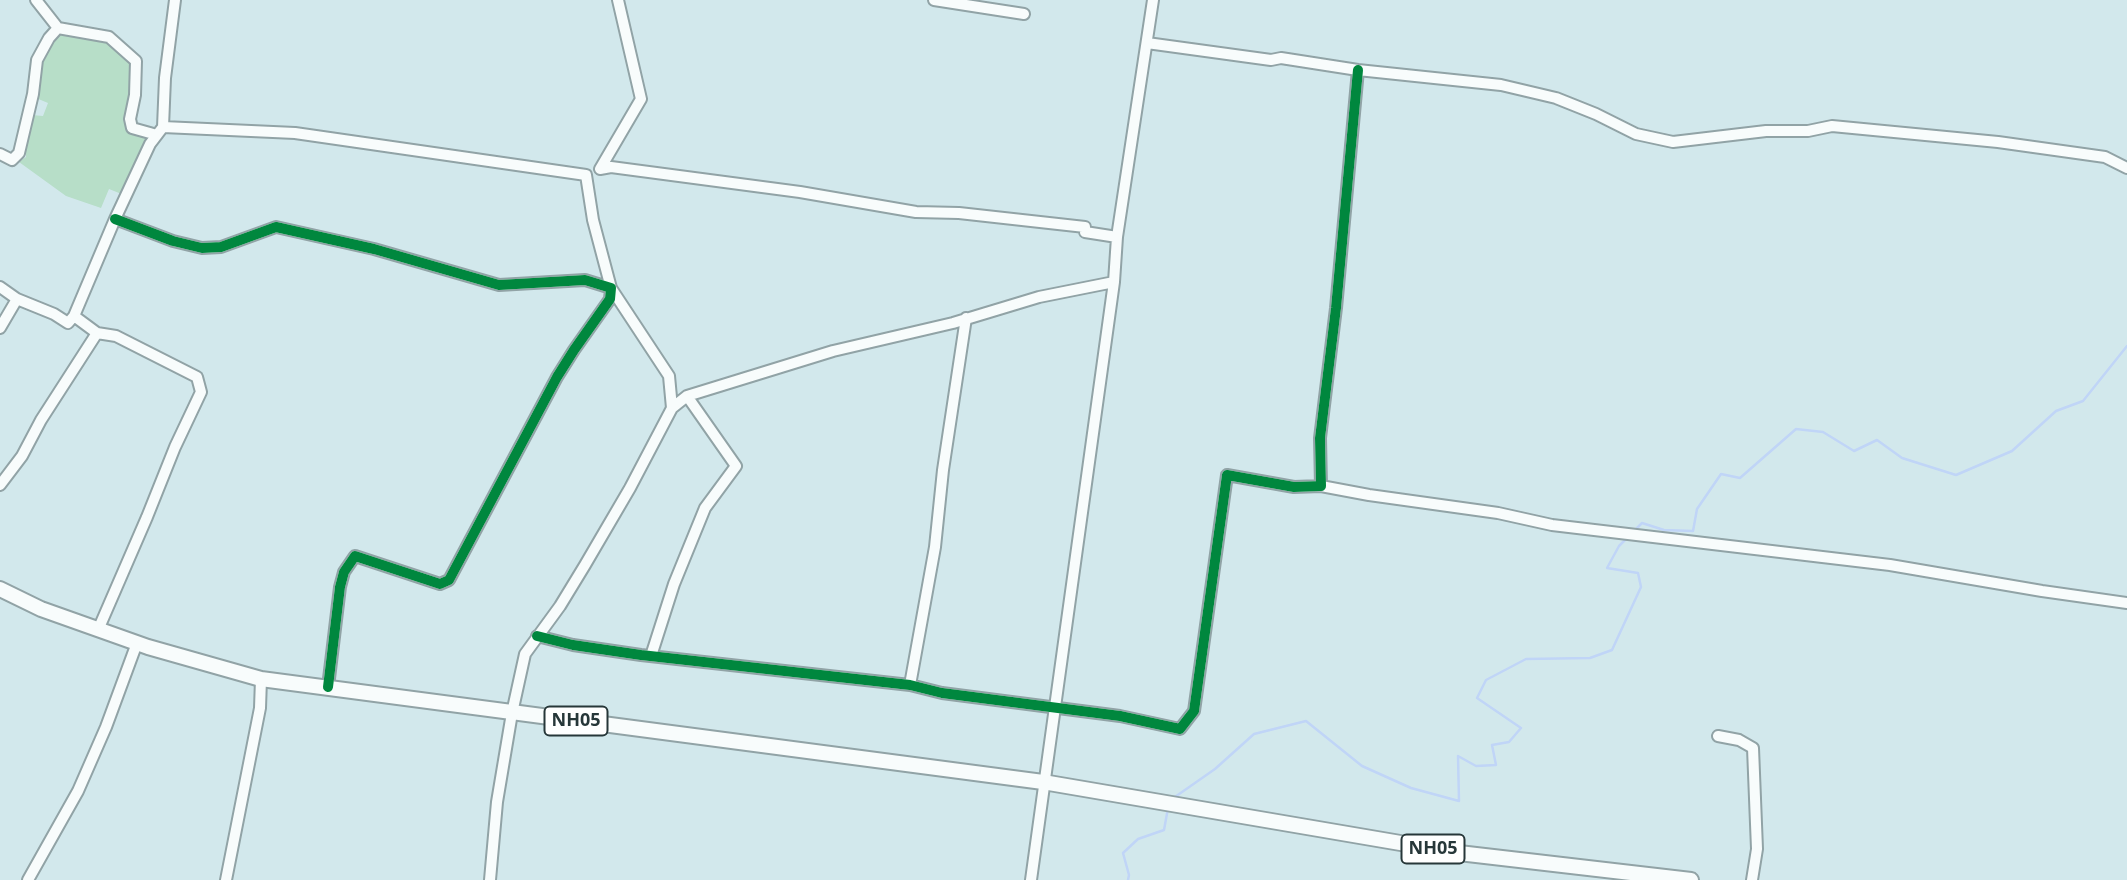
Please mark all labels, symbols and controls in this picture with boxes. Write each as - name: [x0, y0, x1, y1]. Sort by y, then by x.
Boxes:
- road number: NH05: [544, 706, 608, 736]
- road number: NH05: [1402, 834, 1464, 864]

